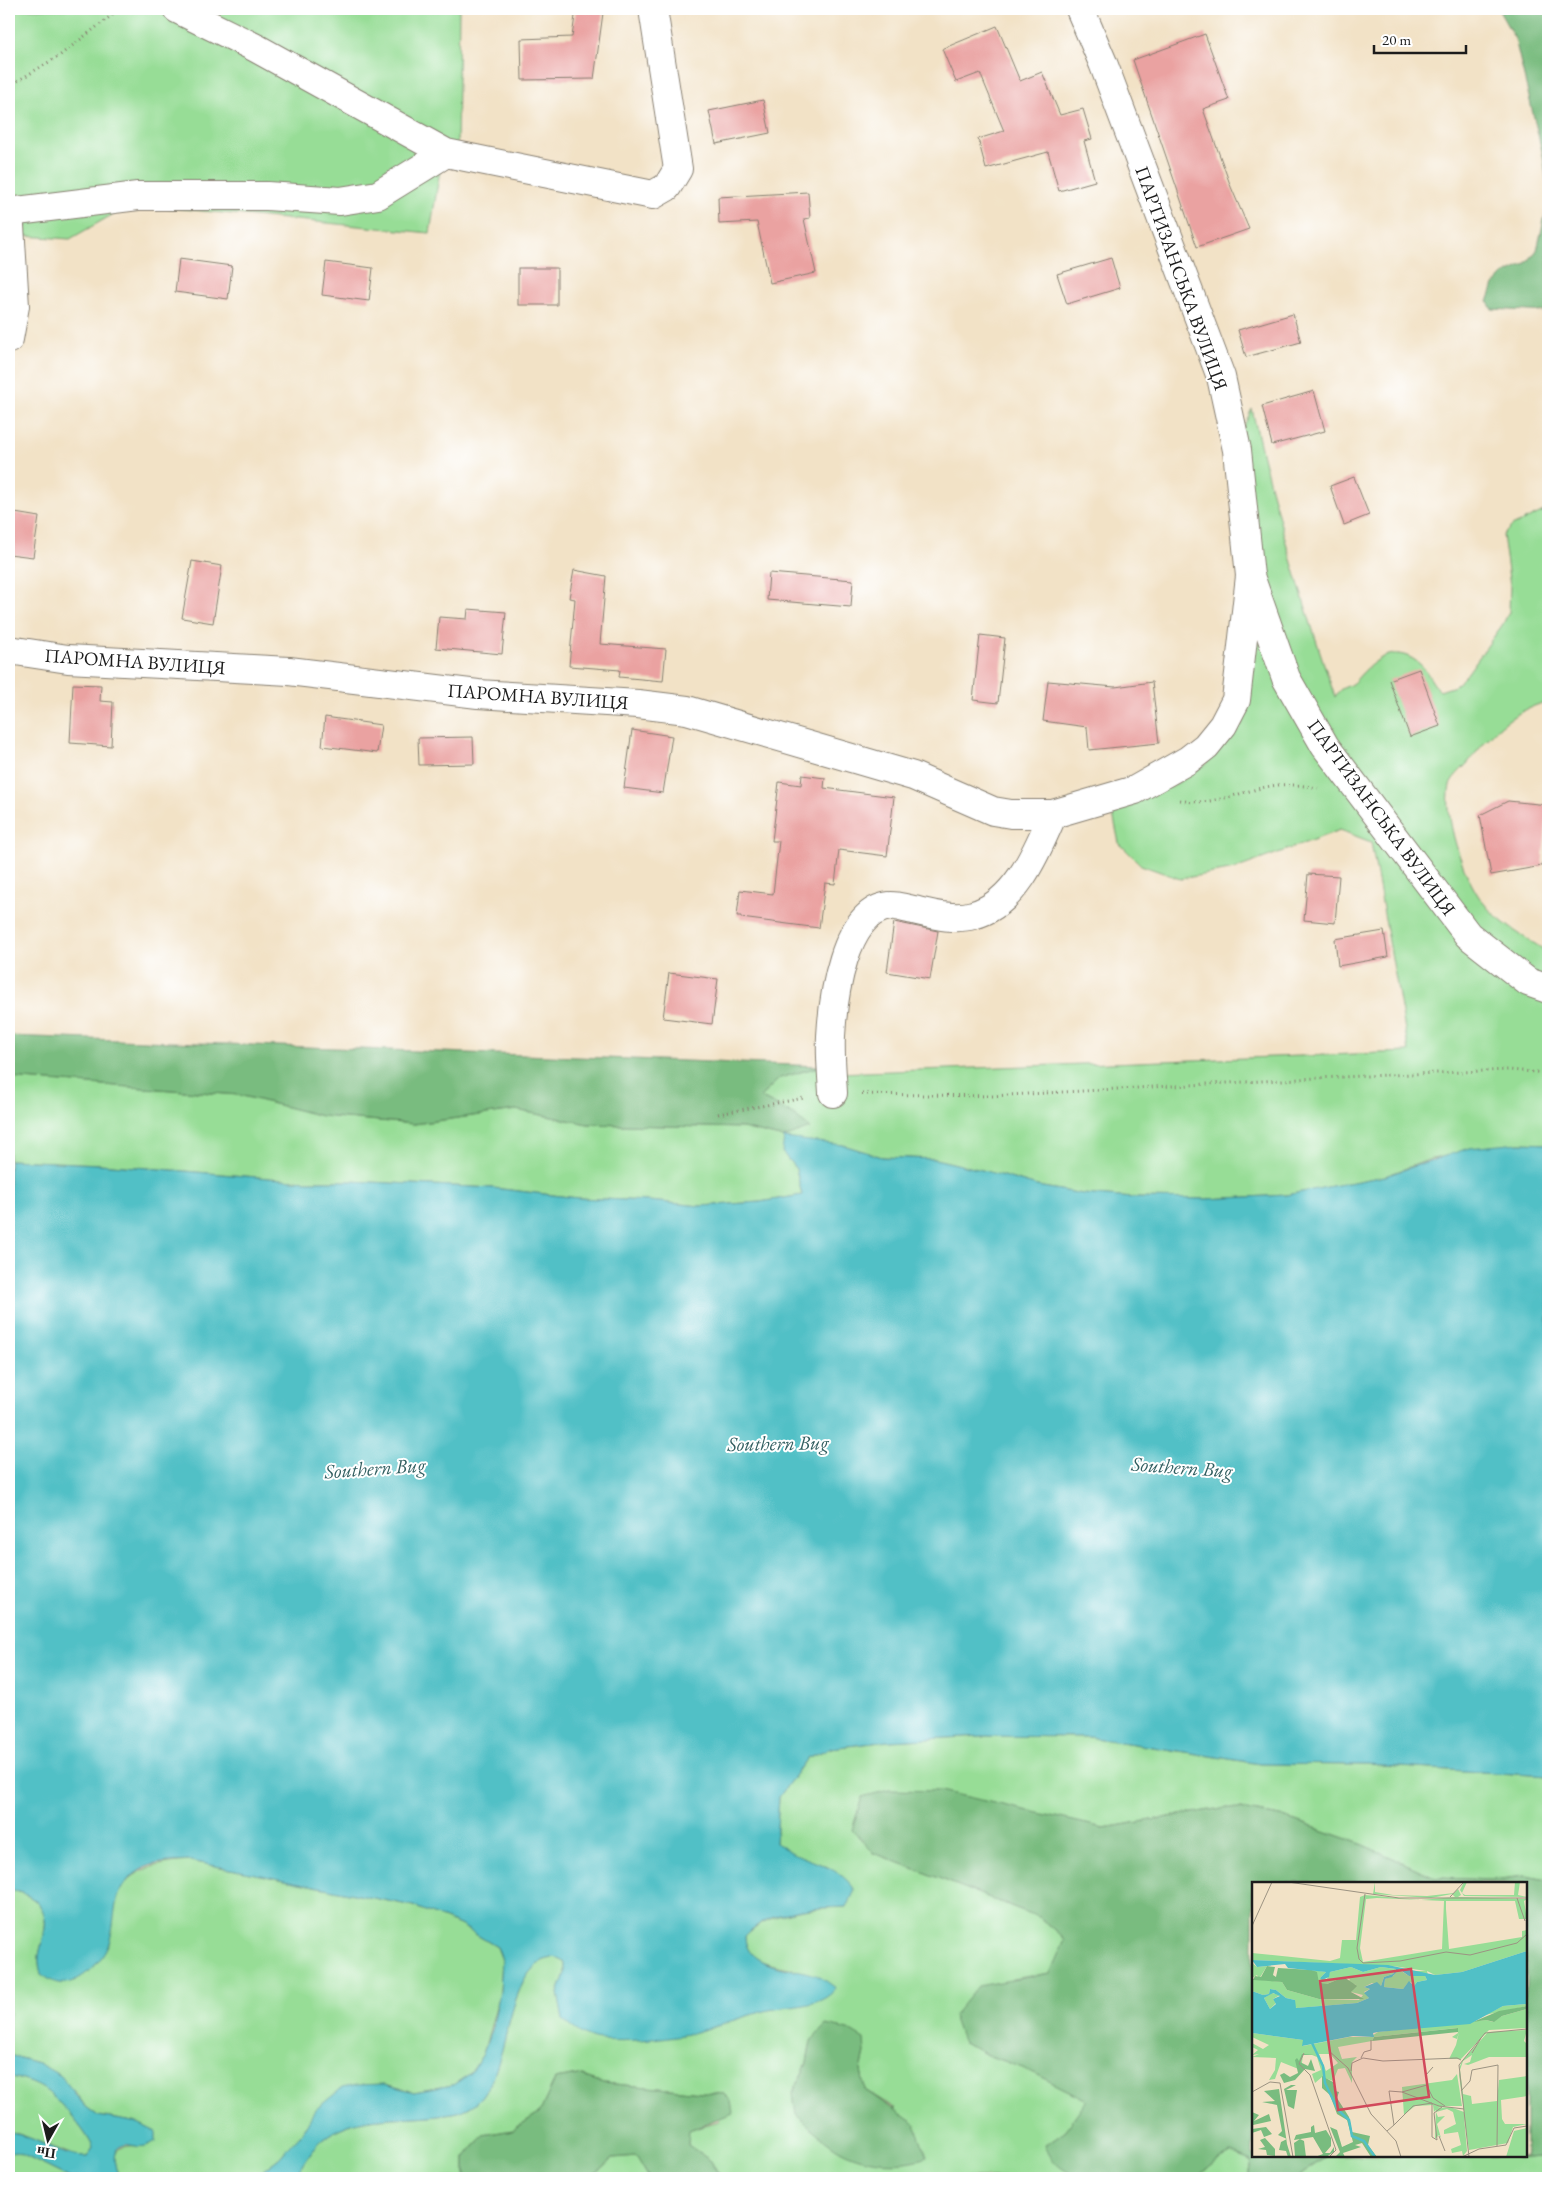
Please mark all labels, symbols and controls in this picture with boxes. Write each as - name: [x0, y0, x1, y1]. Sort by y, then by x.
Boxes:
- scale bar: [1374, 22, 1467, 54]
- text: 20 m: [1382, 30, 1411, 49]
- street label: ПАРТИЗАНСЬКА ВУЛИЦЯ: [1129, 163, 1234, 394]
- street label: ПАРОМНА ВУЛИЦЯ: [44, 643, 226, 680]
- street label: ПАРОМНА ВУЛИЦЯ: [447, 678, 629, 715]
- street label: ПАРТИЗАНСЬКА ВУЛИЦЯ: [1302, 714, 1461, 921]
- water label: Southern Bug: [726, 1429, 830, 1457]
- water label: Southern Bug: [1130, 1450, 1234, 1484]
- water label: Southern Bug: [323, 1451, 427, 1485]
- inset map: [1252, 1882, 1527, 2157]
- north arrow: [22, 2114, 72, 2164]
- text: Пн: [35, 2143, 57, 2163]

